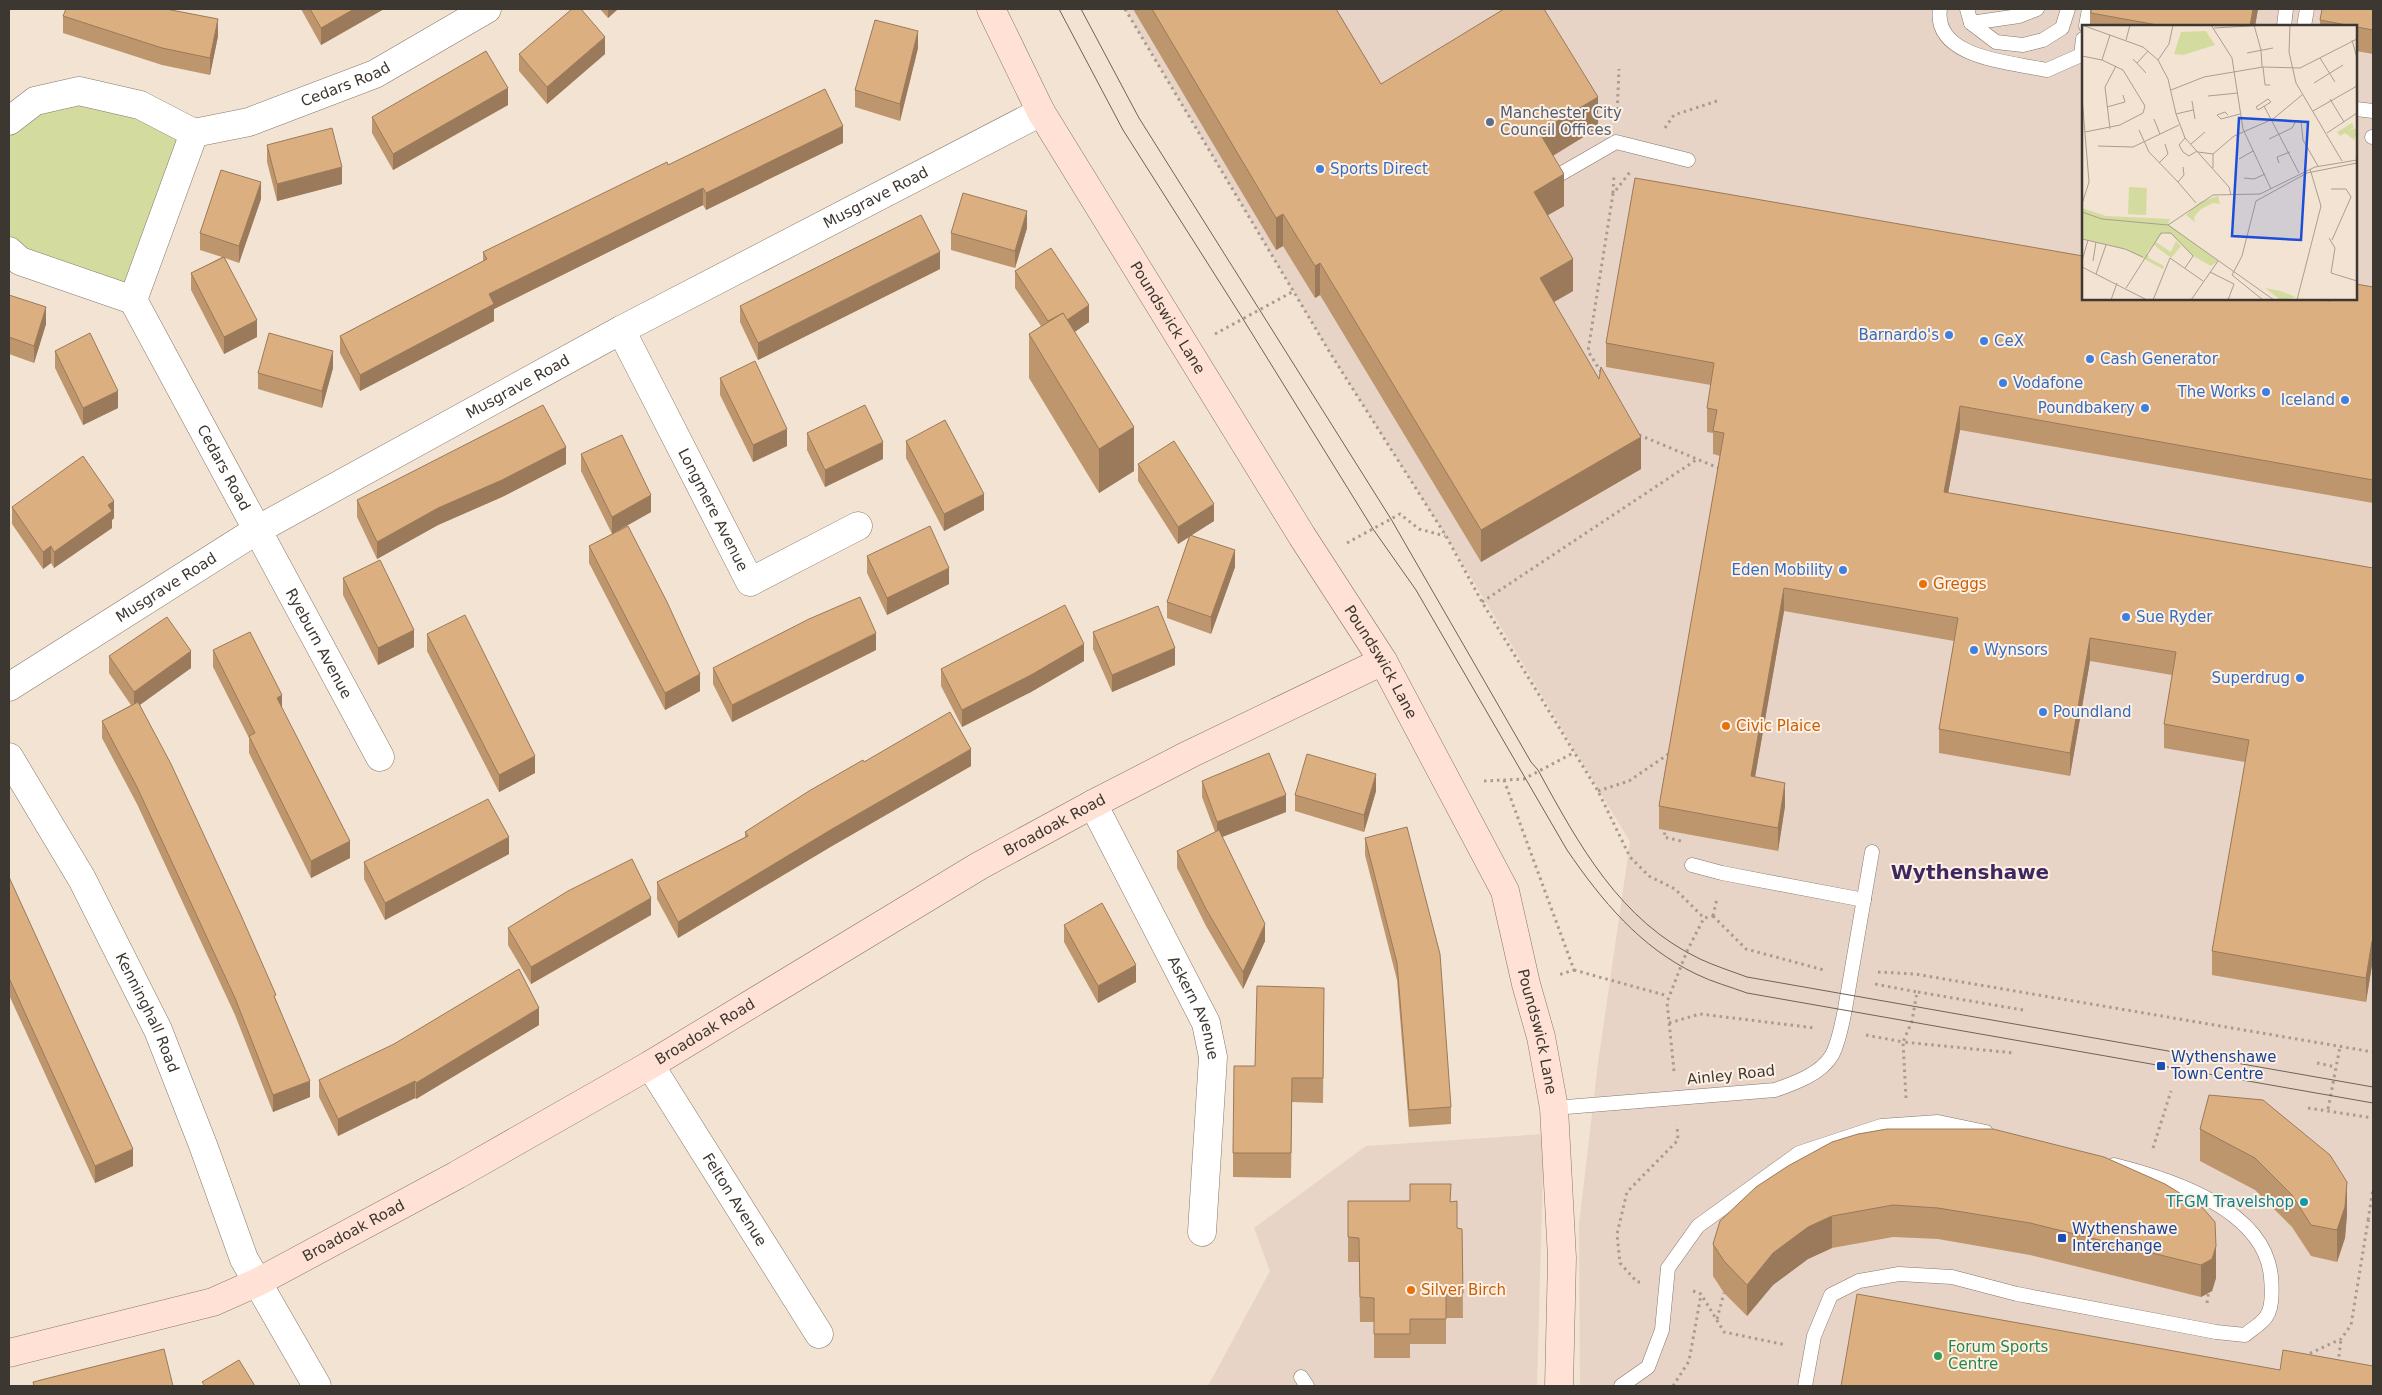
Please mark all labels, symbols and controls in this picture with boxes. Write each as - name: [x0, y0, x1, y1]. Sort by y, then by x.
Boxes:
- inset map: [2082, 25, 2357, 300]
- street label: Cedars Road: [298, 58, 394, 110]
- place label: Manchester City Council Offices: [1500, 104, 1622, 139]
- marker: Manchester City Council Offices: [1484, 116, 1496, 128]
- place label: Sports Direct: [1330, 160, 1428, 178]
- street label: Musgrave Road: [820, 163, 931, 232]
- marker: Sports Direct: [1314, 163, 1326, 175]
- street label: Poundswick Lane: [1126, 258, 1209, 377]
- place label: Barnardo's: [1858, 326, 1939, 344]
- marker: Barnardo's: [1943, 329, 1955, 341]
- place label: CeX: [1994, 332, 2024, 350]
- marker: CeX: [1978, 335, 1990, 347]
- place label: Cash Generator: [2100, 350, 2219, 368]
- street label: Musgrave Road: [463, 351, 573, 423]
- marker: Cash Generator: [2084, 353, 2096, 365]
- place label: Vodafone: [2013, 374, 2083, 392]
- marker: Vodafone: [1997, 377, 2009, 389]
- place label: The Works: [2177, 383, 2256, 401]
- marker: The Works: [2260, 386, 2272, 398]
- place label: Iceland: [2281, 391, 2335, 409]
- marker: Iceland: [2339, 394, 2351, 406]
- place label: Poundbakery: [2038, 399, 2135, 417]
- marker: Poundbakery: [2139, 402, 2151, 414]
- street label: Cedars Road: [193, 422, 254, 514]
- street label: Longmere Avenue: [674, 445, 752, 574]
- street label: Musgrave Road: [112, 549, 220, 626]
- place label: Eden Mobility: [1732, 561, 1833, 579]
- marker: Eden Mobility: [1837, 564, 1849, 576]
- place label: Greggs: [1933, 575, 1987, 593]
- marker: Greggs: [1917, 578, 1929, 590]
- street label: Ryeburn Avenue: [282, 585, 356, 702]
- street label: Poundswick Lane: [1340, 602, 1421, 722]
- place label: Sue Ryder: [2136, 608, 2213, 626]
- marker: Sue Ryder: [2120, 611, 2132, 623]
- place label: Wynsors: [1984, 641, 2048, 659]
- marker: Wynsors: [1968, 644, 1980, 656]
- place label: Superdrug: [2212, 669, 2290, 687]
- marker: Superdrug: [2294, 672, 2306, 684]
- place label: Poundland: [2053, 703, 2132, 721]
- marker: Poundland: [2037, 706, 2049, 718]
- place label: Civic Plaice: [1736, 717, 1821, 735]
- marker: Civic Plaice: [1720, 720, 1732, 732]
- street label: Broadoak Road: [1000, 790, 1109, 860]
- district label: Wythenshawe: [1891, 860, 2049, 884]
- street label: Kenninghall Road: [112, 950, 183, 1075]
- street label: Askern Avenue: [1164, 953, 1222, 1061]
- street label: Poundswick Lane: [1514, 967, 1560, 1096]
- street label: Broadoak Road: [652, 995, 758, 1069]
- place label: Wythenshawe Town Centre: [2170, 1048, 2277, 1083]
- marker: Wythenshawe Town Centre: [2155, 1060, 2167, 1072]
- street label: Ainley Road: [1686, 1061, 1776, 1089]
- street label: Felton Avenue: [699, 1150, 770, 1249]
- place label: TFGM Travelshop: [2165, 1193, 2294, 1211]
- street label: Broadoak Road: [299, 1196, 408, 1265]
- marker: TFGM Travelshop: [2298, 1196, 2310, 1208]
- place label: Wythenshawe Interchange: [2072, 1220, 2178, 1255]
- marker: Wythenshawe Interchange: [2056, 1232, 2068, 1244]
- place label: Silver Birch: [1421, 1281, 1506, 1299]
- marker: Silver Birch: [1405, 1284, 1417, 1296]
- place label: Forum Sports Centre: [1948, 1338, 2049, 1373]
- marker: Forum Sports Centre: [1932, 1350, 1944, 1362]

